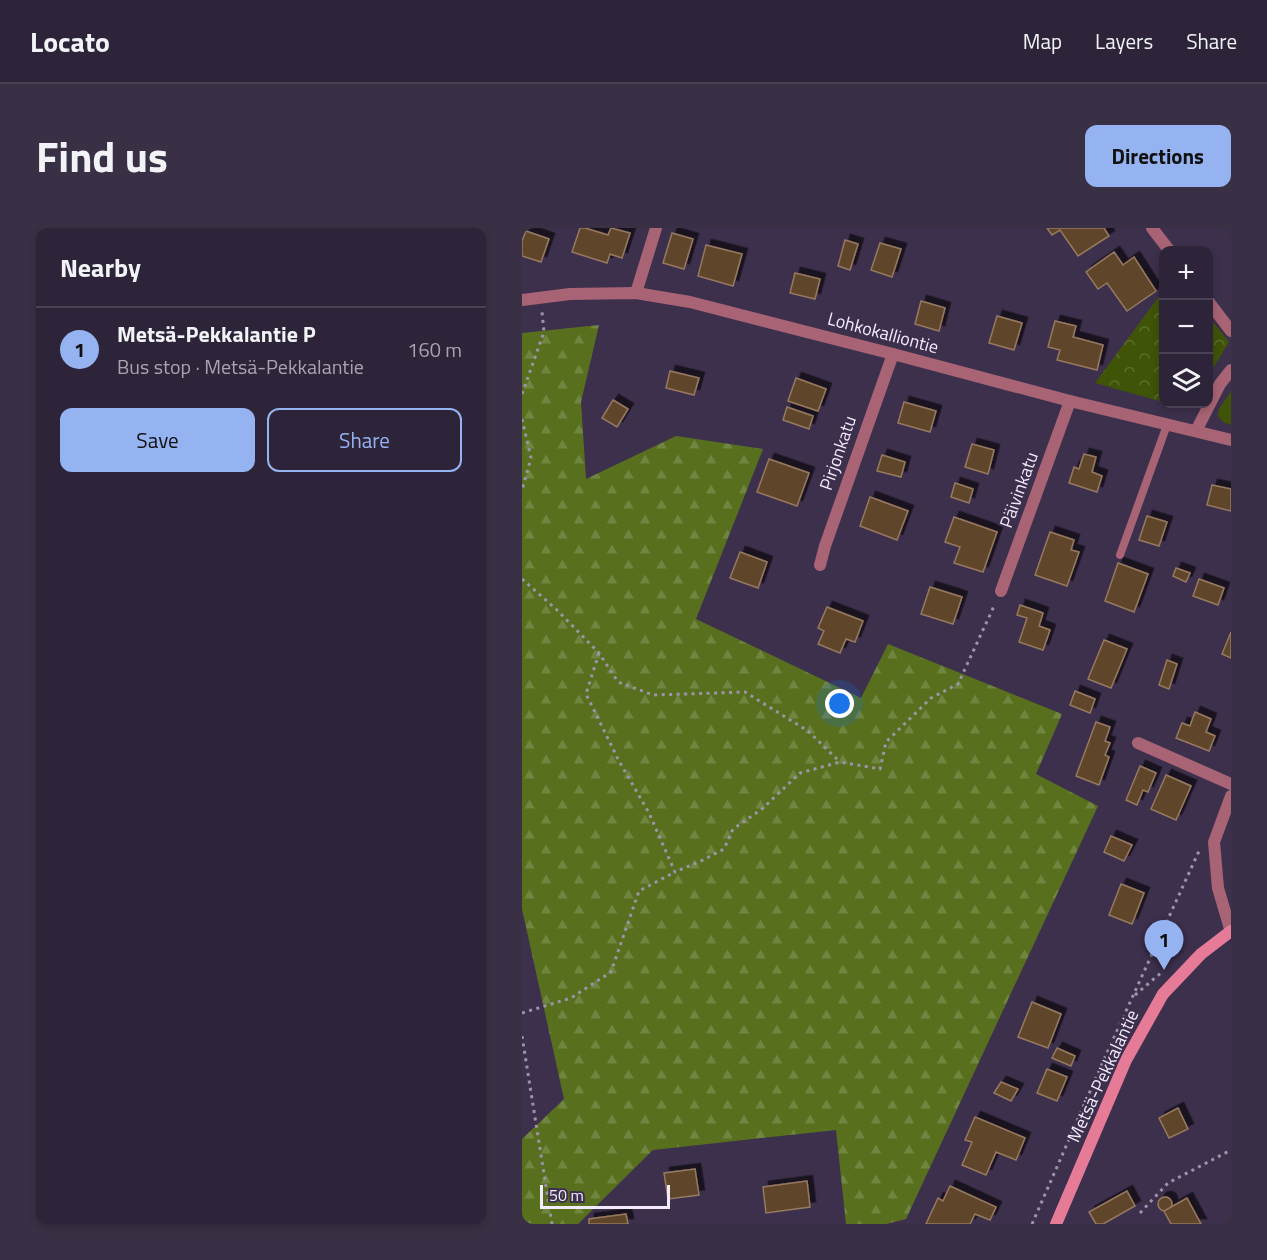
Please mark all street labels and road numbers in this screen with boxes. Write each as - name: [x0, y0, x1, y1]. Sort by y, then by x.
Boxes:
- street label: Lohkokalliontie: [825, 305, 942, 360]
- street label: Pirjonkatu: [812, 412, 863, 494]
- street label: Päivinkatu: [992, 448, 1045, 532]
- street label: Metsä-Pekkalantie: [1060, 1005, 1145, 1147]

